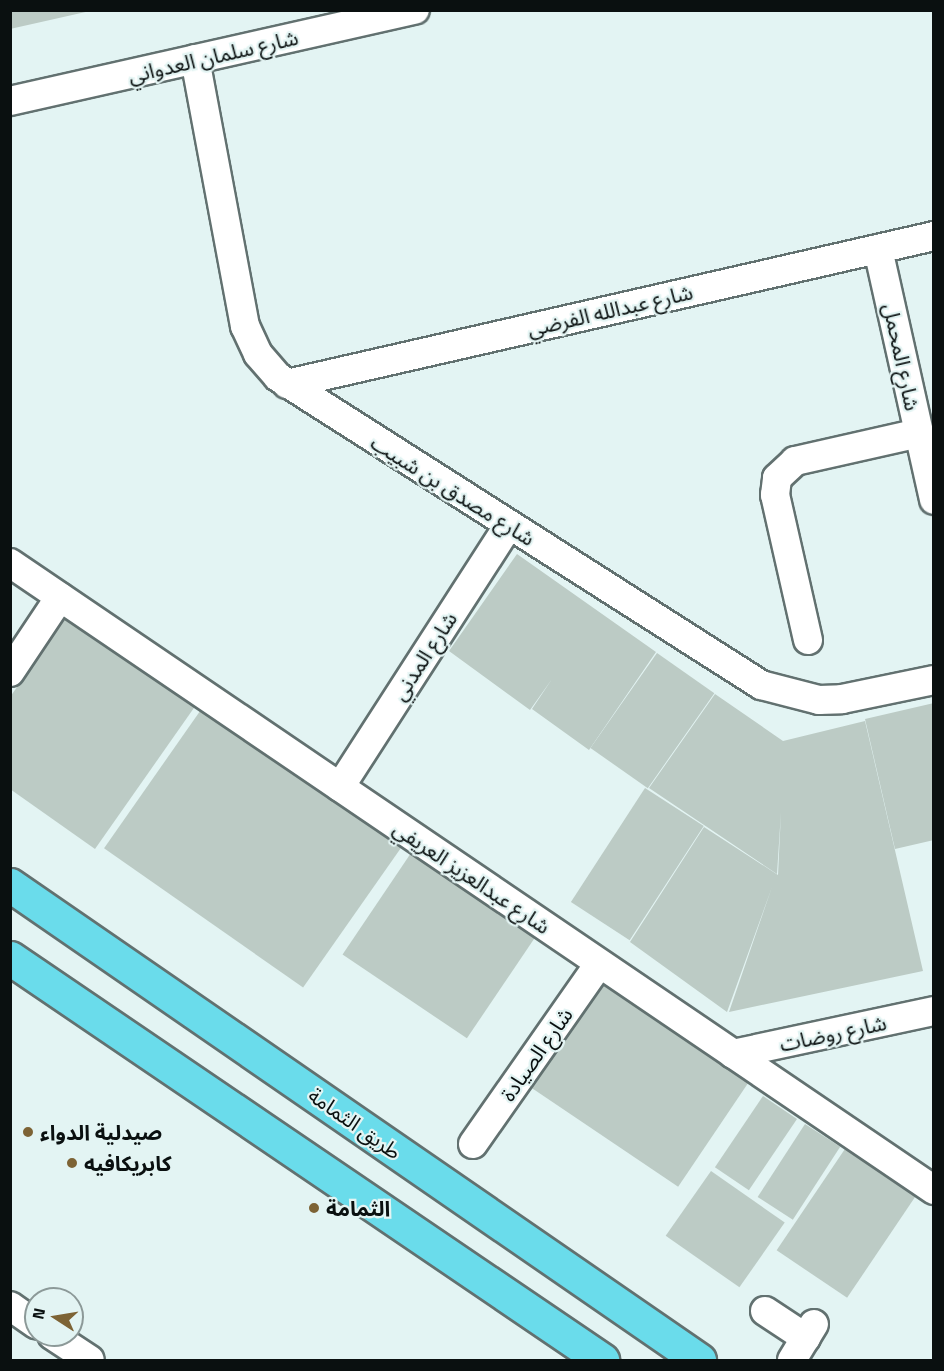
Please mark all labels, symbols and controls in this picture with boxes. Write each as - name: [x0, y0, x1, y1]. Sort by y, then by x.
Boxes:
- street label: شارع سلمان العدواني: [126, 24, 300, 88]
- street label: شارع عبدالله الفرضي: [525, 279, 695, 341]
- street label: شارع المحمل: [878, 301, 926, 413]
- street label: شارع مصدق بن شبيب: [366, 429, 540, 551]
- street label: شارع المدني: [386, 607, 462, 705]
- street label: شارع عبدالعزيز العريفي: [389, 815, 555, 939]
- street label: شارع الصيادة: [495, 1002, 577, 1106]
- street label: شارع روضات: [777, 1009, 889, 1057]
- street label: طريق الثمامة: [304, 1082, 406, 1164]
- place label: صيدلية الدواء: [40, 1119, 162, 1145]
- marker: صيدلية الدواء: [21, 1125, 35, 1139]
- place label: كابريكافيه: [84, 1150, 171, 1176]
- marker: كابريكافيه: [65, 1156, 79, 1170]
- place label: الثمامة: [326, 1195, 390, 1221]
- marker: الثمامة: [307, 1201, 321, 1215]
- north arrow: [24, 1287, 84, 1347]
- text: N: [25, 1306, 51, 1322]

